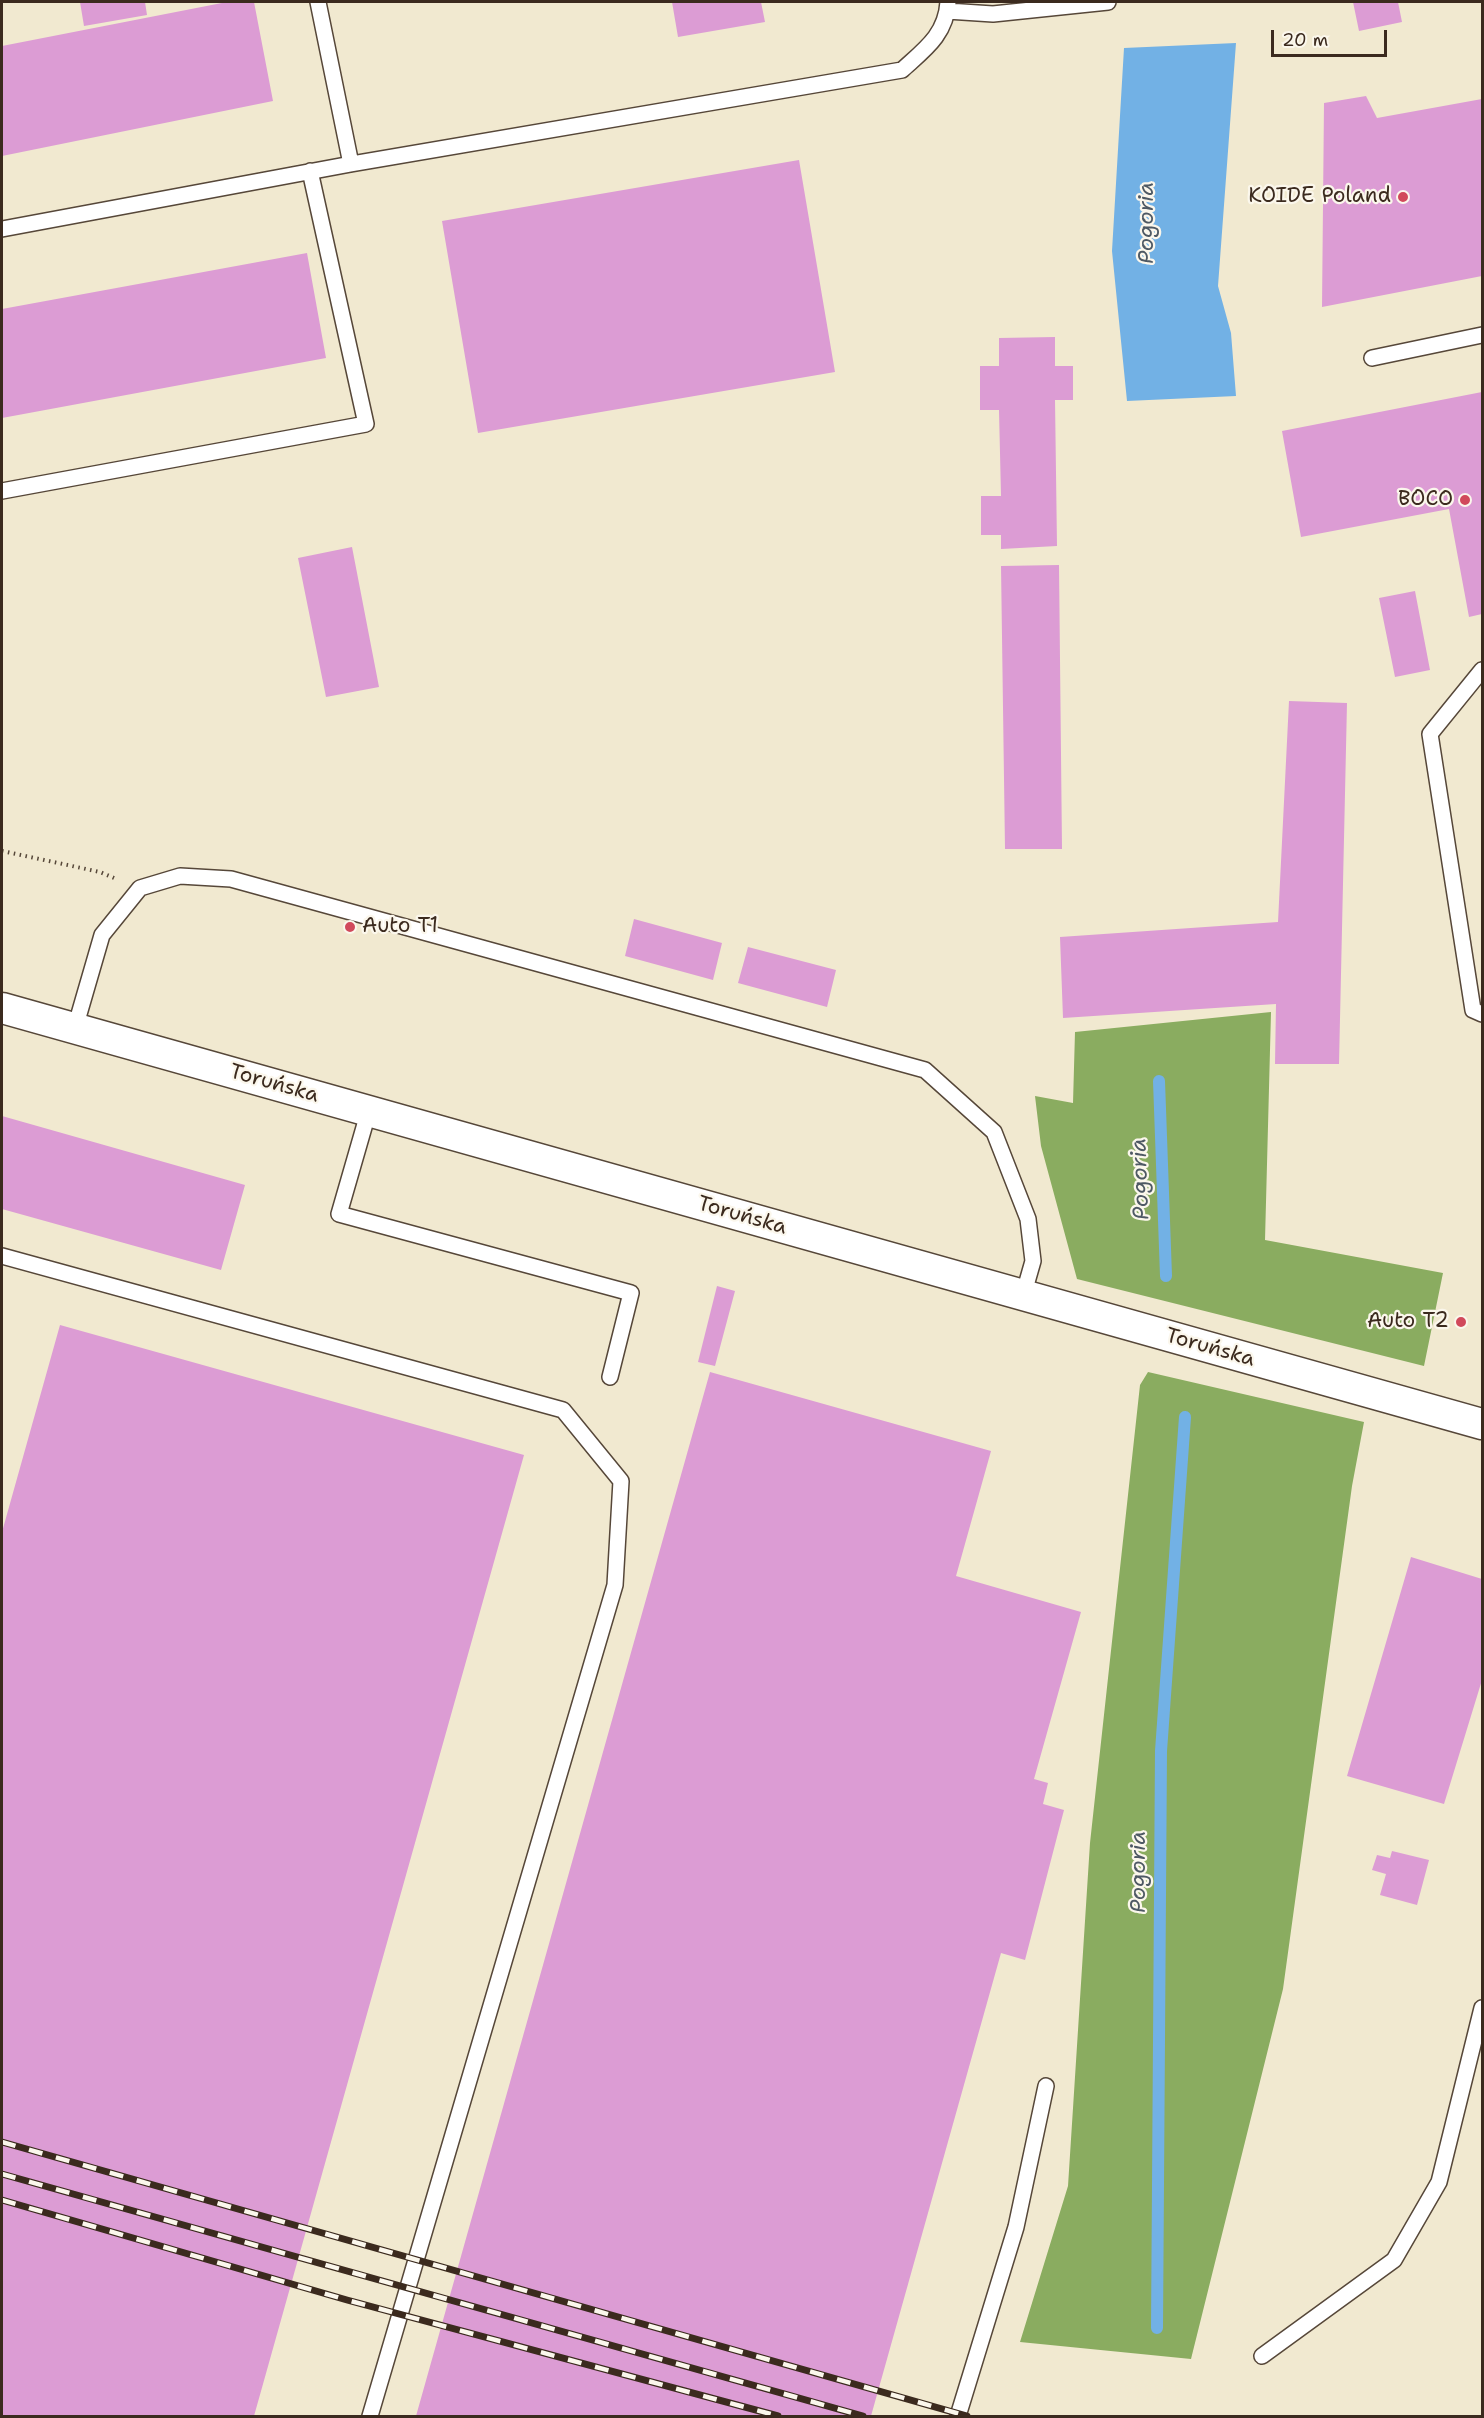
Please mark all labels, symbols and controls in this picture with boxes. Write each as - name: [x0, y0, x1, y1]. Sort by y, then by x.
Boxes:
- scale bar: [1274, 18, 1390, 56]
- text: 20 m: [1282, 28, 1328, 52]
- water label: Pogoria: [1134, 182, 1160, 264]
- place label: KOIDE Poland: [1248, 184, 1391, 210]
- marker: KOIDE Poland: [1396, 190, 1410, 204]
- place label: BOCO: [1398, 487, 1453, 513]
- marker: BOCO: [1458, 493, 1472, 507]
- place label: Auto T1: [362, 914, 438, 940]
- marker: Auto T1: [343, 920, 357, 934]
- street label: Toruńska: [227, 1059, 321, 1109]
- water label: Pogoria: [1126, 1138, 1156, 1220]
- street label: Toruńska: [695, 1191, 789, 1241]
- place label: Auto T2: [1367, 1309, 1449, 1335]
- marker: Auto T2: [1454, 1315, 1468, 1329]
- street label: Toruńska: [1163, 1323, 1257, 1373]
- water label: Pogoria: [1126, 1831, 1152, 1913]

